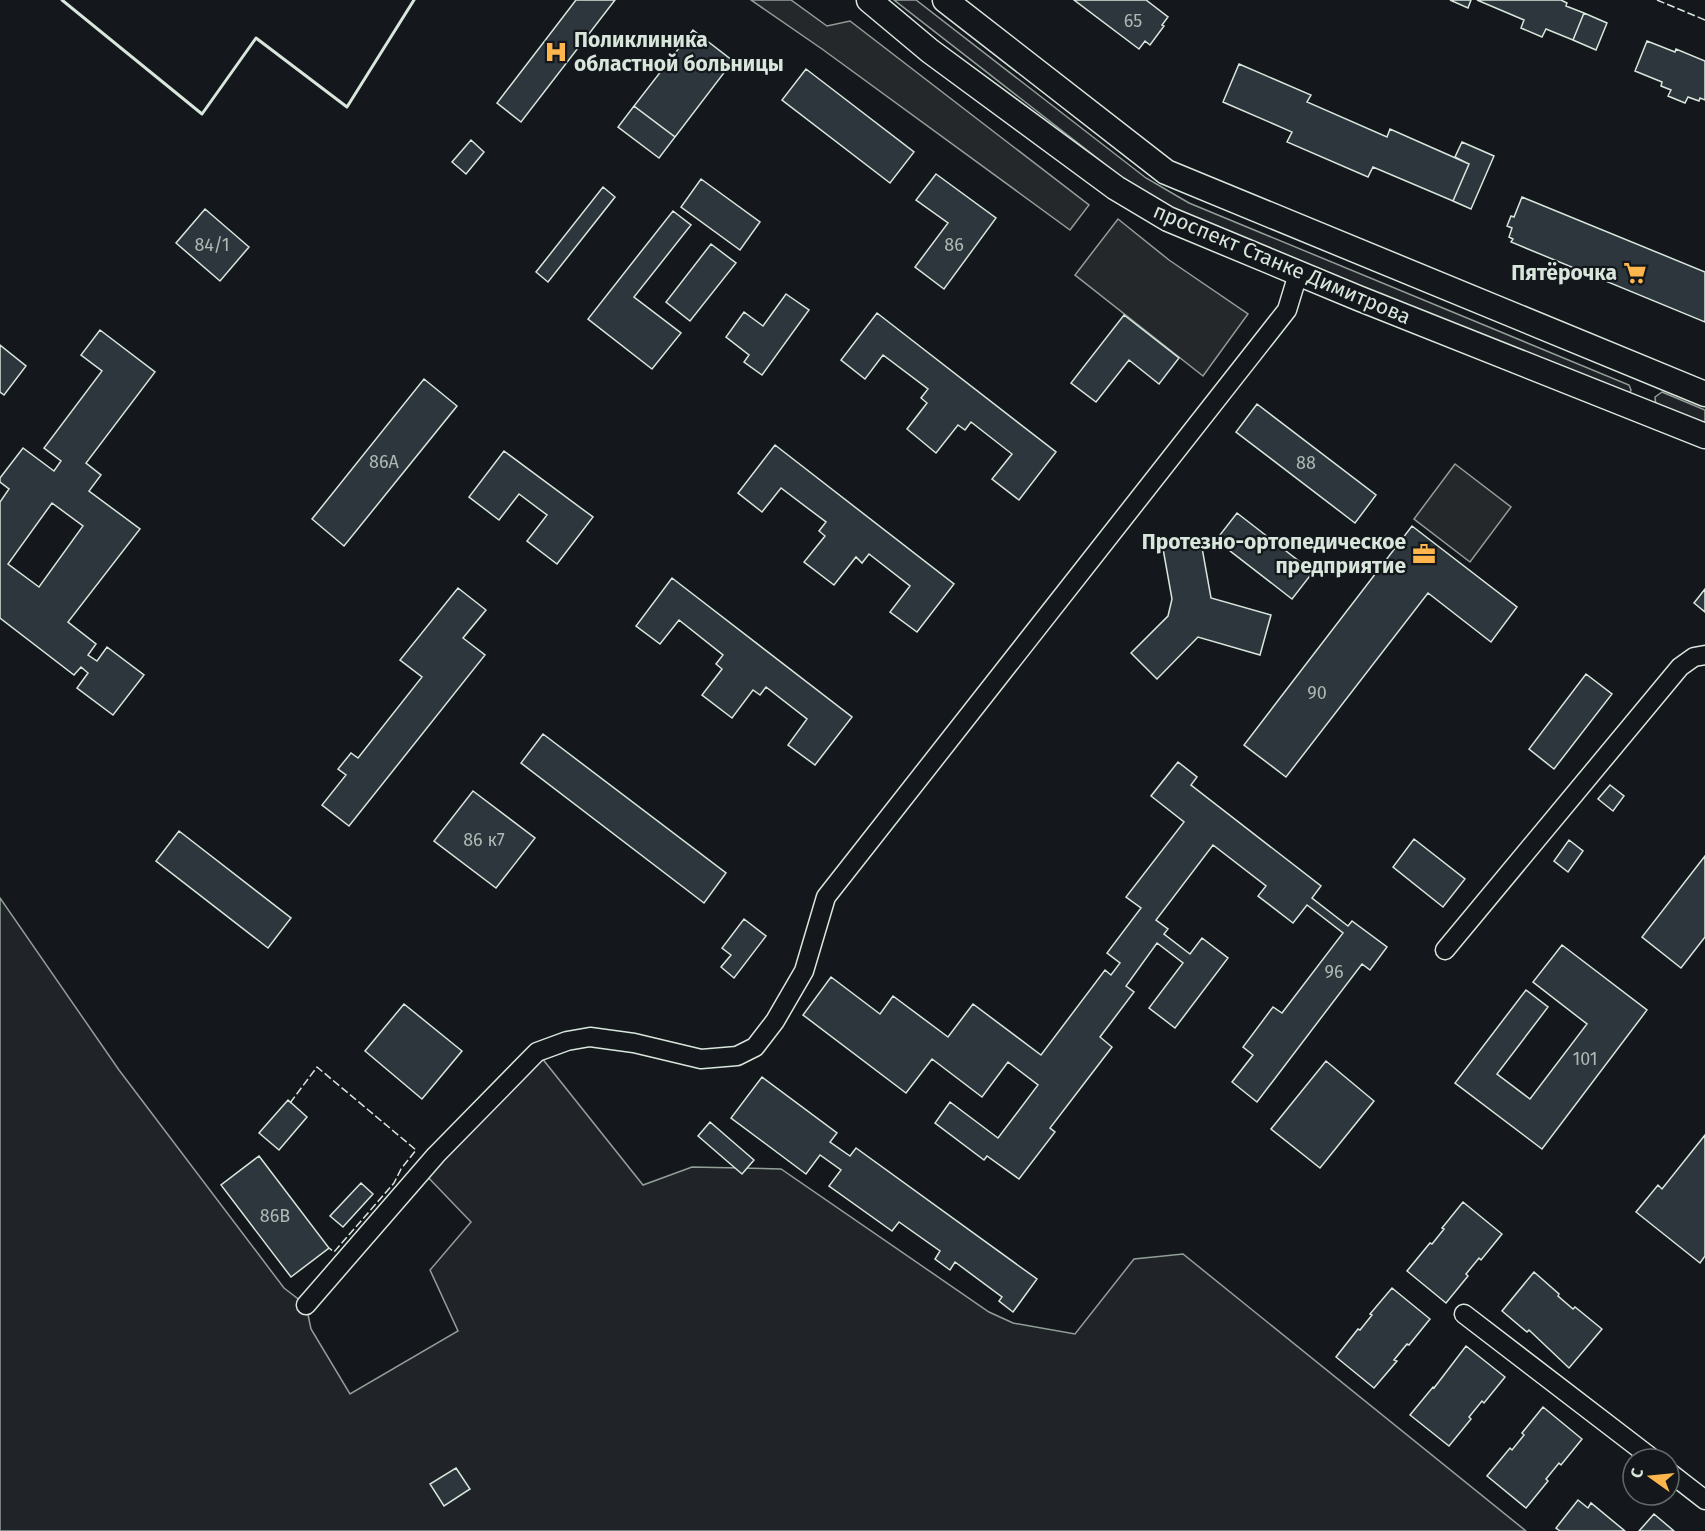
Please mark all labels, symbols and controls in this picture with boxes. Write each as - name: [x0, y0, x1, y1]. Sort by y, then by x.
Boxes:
- house number: 65: [1124, 10, 1142, 32]
- place label: Поликлиника областной больницы: [574, 27, 784, 77]
- hospital icon: Поликлиника областной больницы: [543, 39, 569, 65]
- street label: проспект Станке Димитрова: [1149, 198, 1415, 330]
- house number: 84/1: [194, 234, 230, 256]
- house number: 86: [944, 234, 964, 256]
- place label: Пятёрочка: [1511, 260, 1617, 286]
- supermarket icon: Пятёрочка: [1622, 260, 1648, 286]
- house number: 86А: [369, 451, 400, 473]
- house number: 88: [1296, 452, 1316, 474]
- place label: Протезно-ортопедическое предприятие: [1142, 529, 1406, 579]
- office icon: Протезно-ортопедическое предприятие: [1411, 541, 1437, 567]
- house number: 90: [1307, 682, 1327, 704]
- house number: 86 к7: [463, 829, 505, 851]
- house number: 96: [1324, 961, 1344, 983]
- house number: 101: [1572, 1048, 1598, 1070]
- house number: 86В: [260, 1205, 290, 1227]
- north arrow: [1621, 1447, 1681, 1507]
- text: С: [1627, 1466, 1648, 1480]

